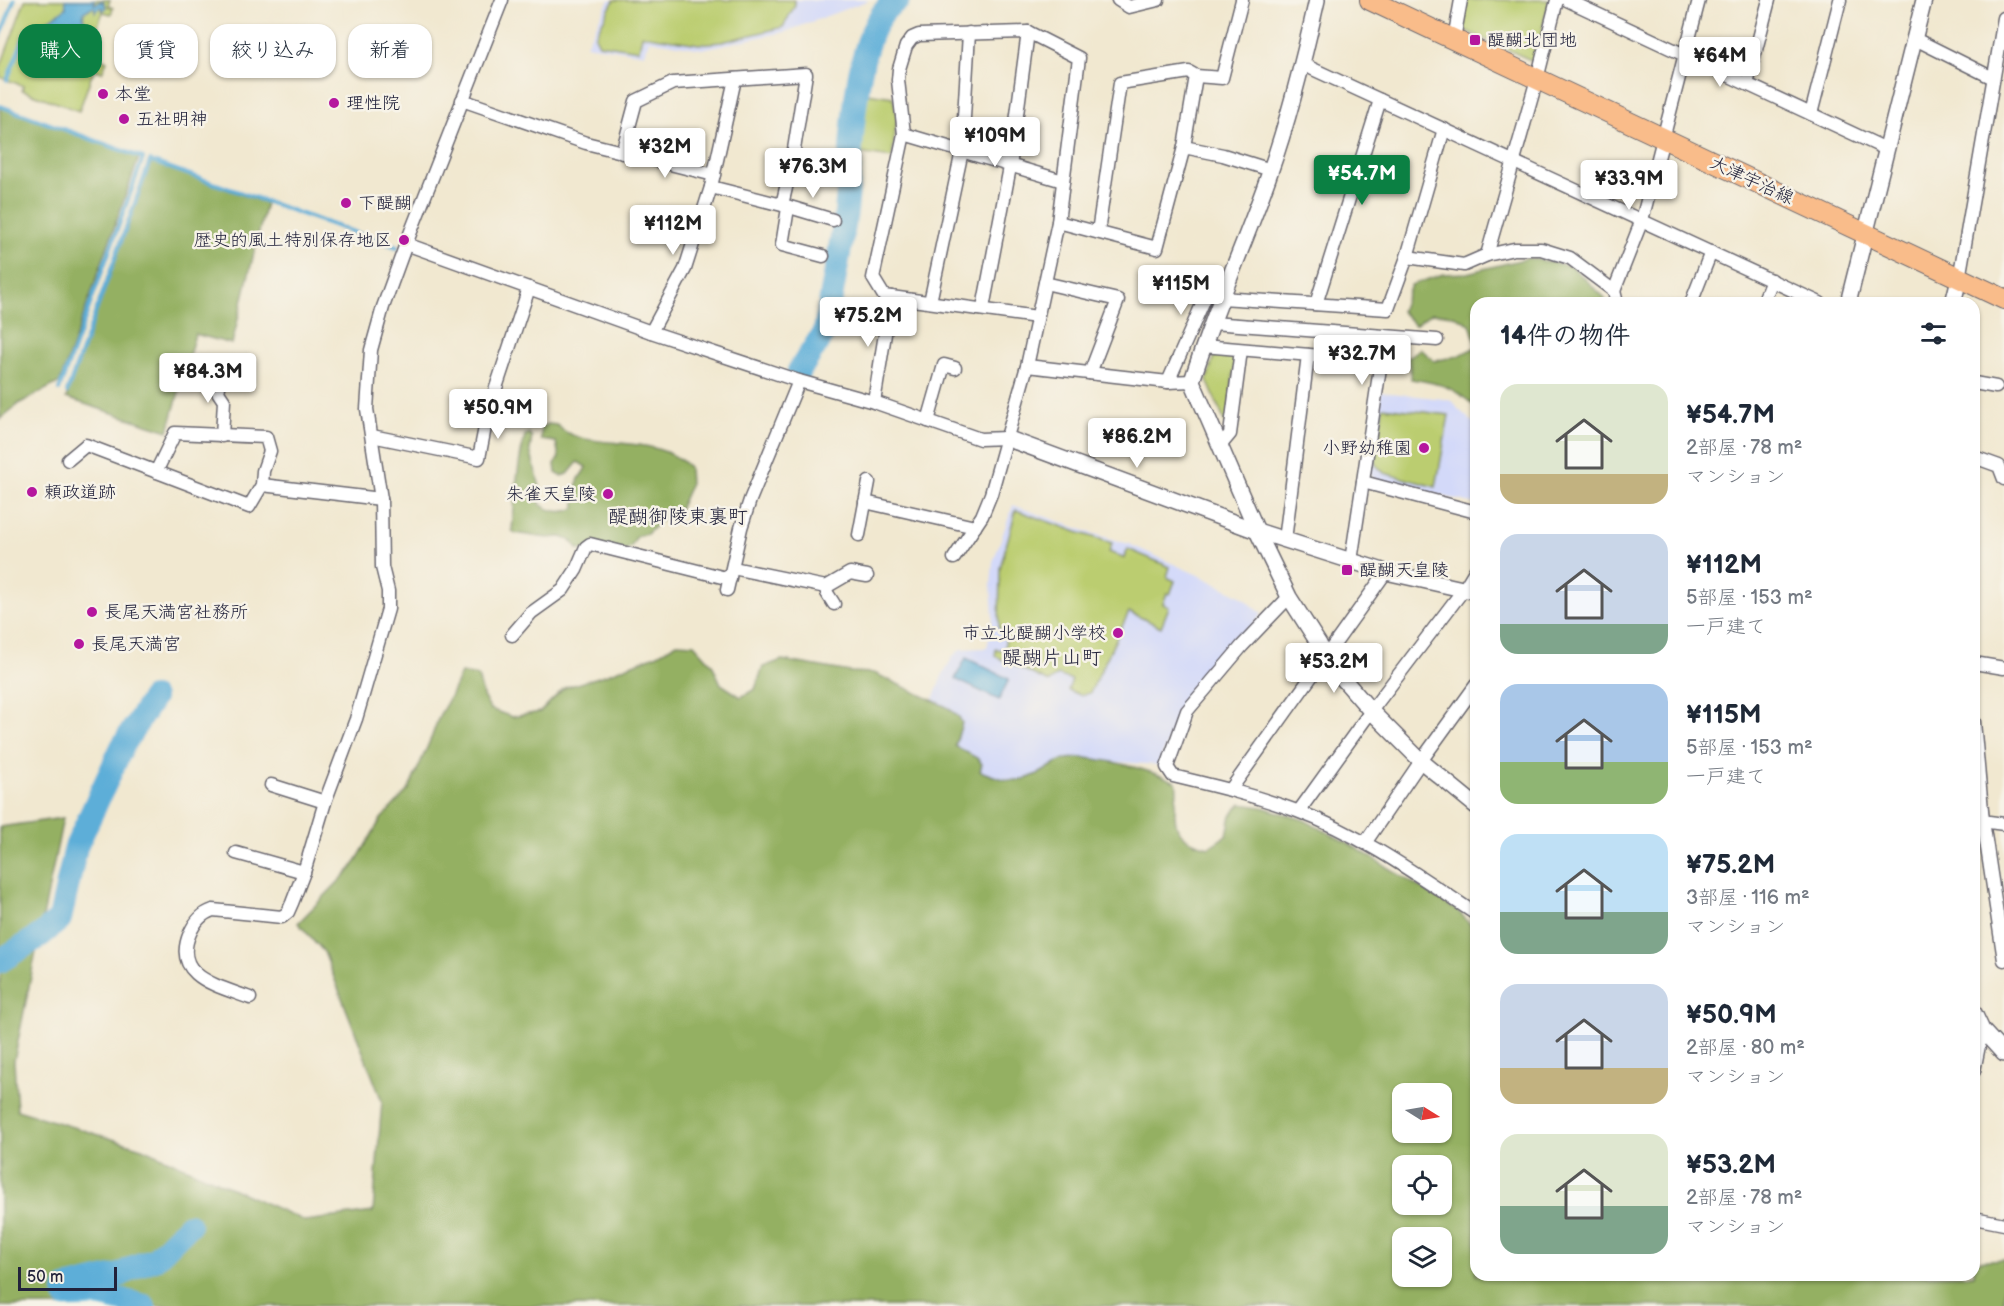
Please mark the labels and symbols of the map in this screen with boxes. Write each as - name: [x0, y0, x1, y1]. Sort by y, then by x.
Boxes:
- place label: 醍醐北団地: [1487, 30, 1577, 51]
- marker: 醍醐北団地: [1468, 33, 1482, 47]
- pin: ¥64M: [1684, 37, 1756, 88]
- place label: 本堂: [115, 84, 151, 105]
- marker: 本堂: [96, 87, 110, 101]
- place label: 理性院: [346, 93, 400, 114]
- marker: 理性院: [327, 96, 341, 110]
- place label: 五社明神: [136, 109, 208, 130]
- marker: 五社明神: [117, 112, 131, 126]
- pin: ¥109M: [953, 117, 1037, 168]
- pin: ¥32M: [629, 128, 701, 179]
- pin: ¥76.3M: [764, 148, 862, 199]
- street label: 大津宇治線: [1707, 152, 1797, 209]
- pin: ¥54.7M: [1313, 155, 1411, 206]
- pin: ¥33.9M: [1580, 160, 1678, 211]
- place label: 下醍醐: [358, 193, 412, 214]
- marker: 下醍醐: [339, 196, 353, 210]
- pin: ¥112M: [631, 205, 715, 256]
- place label: 歴史的風土特別保存地区: [194, 230, 392, 251]
- marker: 歴史的風土特別保存地区: [397, 233, 411, 247]
- pin: ¥115M: [1139, 265, 1223, 316]
- pin: ¥75.2M: [819, 297, 917, 348]
- pin: ¥32.7M: [1313, 335, 1411, 386]
- pin: ¥84.3M: [159, 353, 257, 404]
- pin: ¥50.9M: [449, 389, 547, 440]
- pin: ¥86.2M: [1088, 418, 1186, 469]
- place label: 小野幼稚園: [1322, 438, 1412, 459]
- marker: 小野幼稚園: [1417, 441, 1431, 455]
- place label: 頼政道跡: [44, 482, 116, 503]
- place label: 朱雀天皇陵: [506, 484, 596, 505]
- marker: 頼政道跡: [25, 485, 39, 499]
- marker: 朱雀天皇陵: [601, 487, 615, 501]
- district label: 醍醐御陵東裏町: [608, 505, 748, 529]
- place label: 醍醐天皇陵: [1359, 560, 1449, 581]
- marker: 醍醐天皇陵: [1340, 563, 1354, 577]
- place label: 長尾天満宮社務所: [104, 602, 248, 623]
- marker: 長尾天満宮社務所: [85, 605, 99, 619]
- place label: 市立北醍醐小学校: [962, 623, 1106, 644]
- marker: 市立北醍醐小学校: [1111, 626, 1125, 640]
- place label: 長尾天満宮: [91, 634, 181, 655]
- marker: 長尾天満宮: [72, 637, 86, 651]
- pin: ¥53.2M: [1285, 643, 1383, 694]
- district label: 醍醐片山町: [1002, 646, 1102, 670]
- north arrow: [1392, 1083, 1452, 1143]
- scale bar: [18, 1264, 117, 1292]

